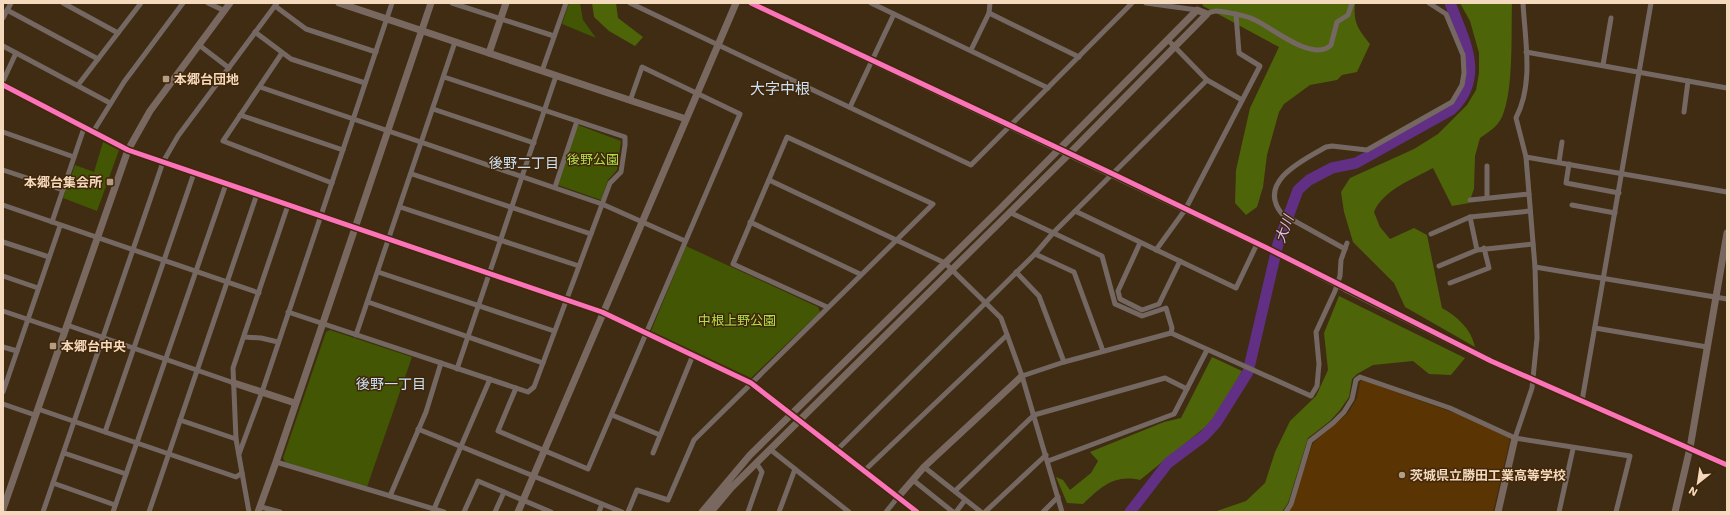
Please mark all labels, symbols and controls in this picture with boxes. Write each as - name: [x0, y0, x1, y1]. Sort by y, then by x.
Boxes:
- place label: 本郷台団地: [174, 72, 239, 87]
- marker: 本郷台団地: [161, 74, 171, 84]
- district label: 大字中根: [750, 80, 810, 98]
- park label: 後野公園: [567, 152, 619, 167]
- district label: 後野二丁目: [489, 155, 559, 171]
- place label: 本郷台集会所: [24, 175, 102, 190]
- marker: 本郷台集会所: [105, 177, 115, 187]
- water label: 大川: [1272, 211, 1297, 245]
- park label: 中根上野公園: [698, 313, 776, 328]
- place label: 本郷台中央: [61, 339, 126, 354]
- marker: 本郷台中央: [48, 341, 58, 351]
- district label: 後野一丁目: [356, 376, 426, 392]
- north arrow: [1678, 463, 1718, 503]
- place label: 茨城県立勝田工業高等学校: [1410, 468, 1566, 483]
- marker: 茨城県立勝田工業高等学校: [1397, 470, 1407, 480]
- text: N: [1686, 484, 1700, 499]

